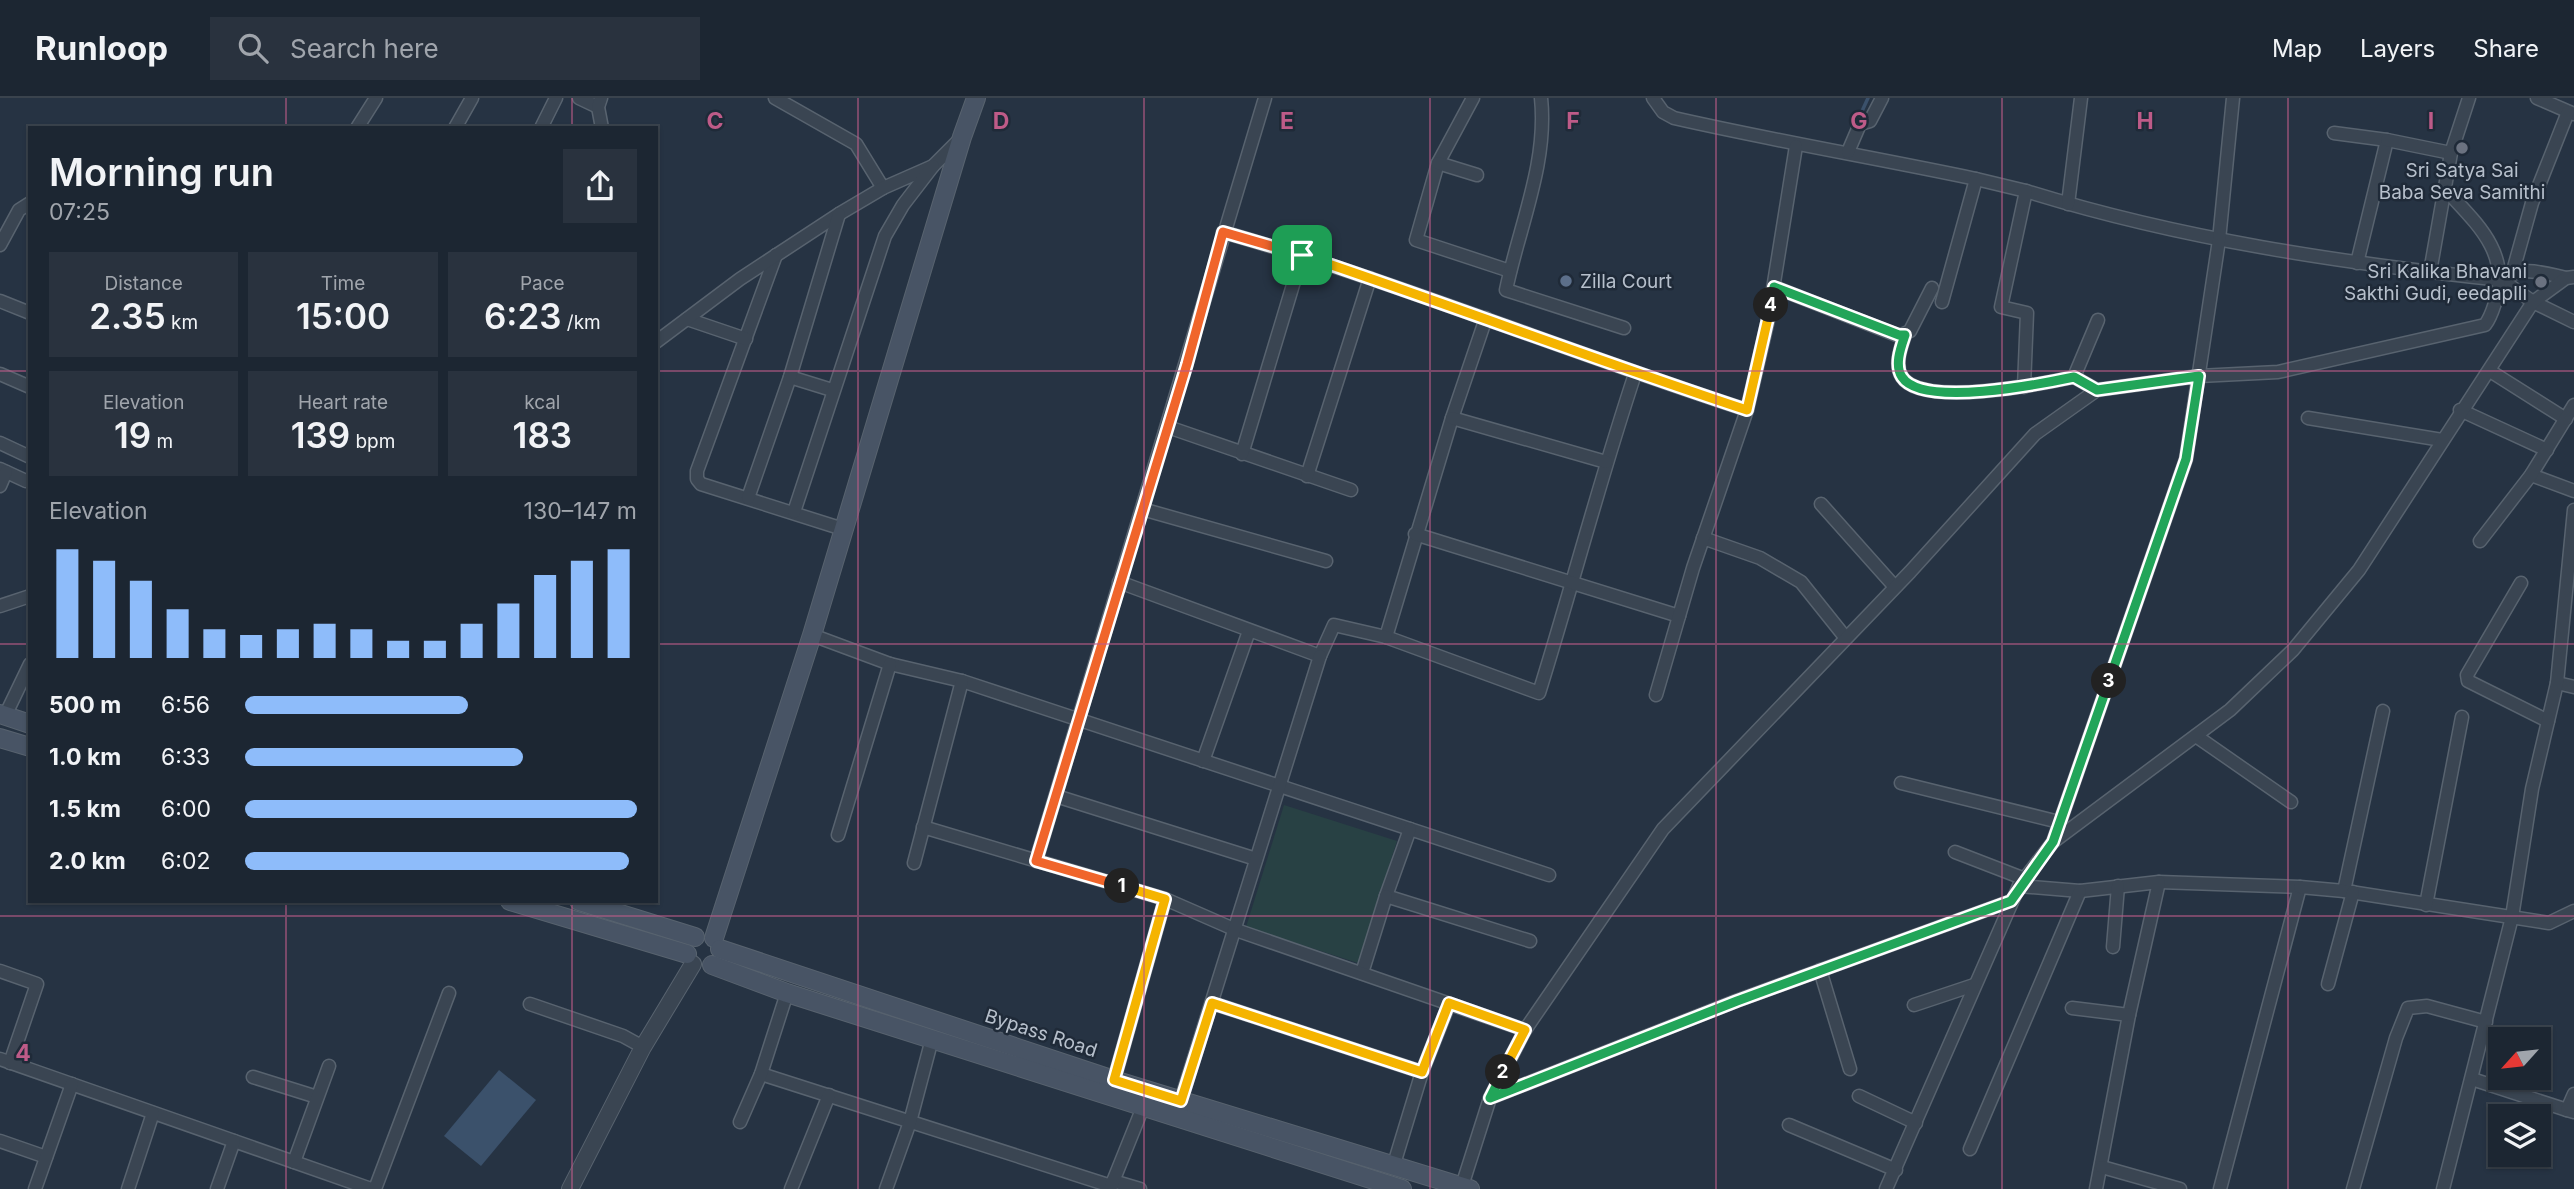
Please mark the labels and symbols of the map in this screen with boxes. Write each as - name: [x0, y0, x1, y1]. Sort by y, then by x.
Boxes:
- text: C: [706, 107, 724, 135]
- text: D: [993, 107, 1009, 135]
- text: E: [1280, 107, 1294, 135]
- text: F: [1566, 107, 1580, 135]
- text: G: [1850, 107, 1868, 135]
- text: H: [2136, 107, 2154, 135]
- text: I: [2428, 107, 2434, 135]
- marker: Sri Satya Sai Baba Seva Samithi: [2454, 140, 2470, 156]
- place label: Sri Satya Sai Baba Seva Samithi: [2379, 159, 2545, 204]
- pin: [1272, 225, 1332, 285]
- place label: Sri Kalika Bhavani Sakthi Gudi, eedaplli: [2344, 260, 2527, 305]
- place label: Zilla Court: [1580, 270, 1672, 293]
- marker: Zilla Court: [1558, 273, 1574, 289]
- marker: Sri Kalika Bhavani Sakthi Gudi, eedaplli: [2533, 274, 2549, 290]
- pin: 4: [1754, 288, 1788, 322]
- pin: 3: [2092, 664, 2126, 698]
- pin: 1: [1104, 868, 1140, 904]
- street label: Bypass Road: [982, 1004, 1100, 1062]
- north arrow: [2488, 1027, 2552, 1090]
- text: 4: [15, 1039, 31, 1067]
- pin: 2: [1486, 1054, 1520, 1090]

